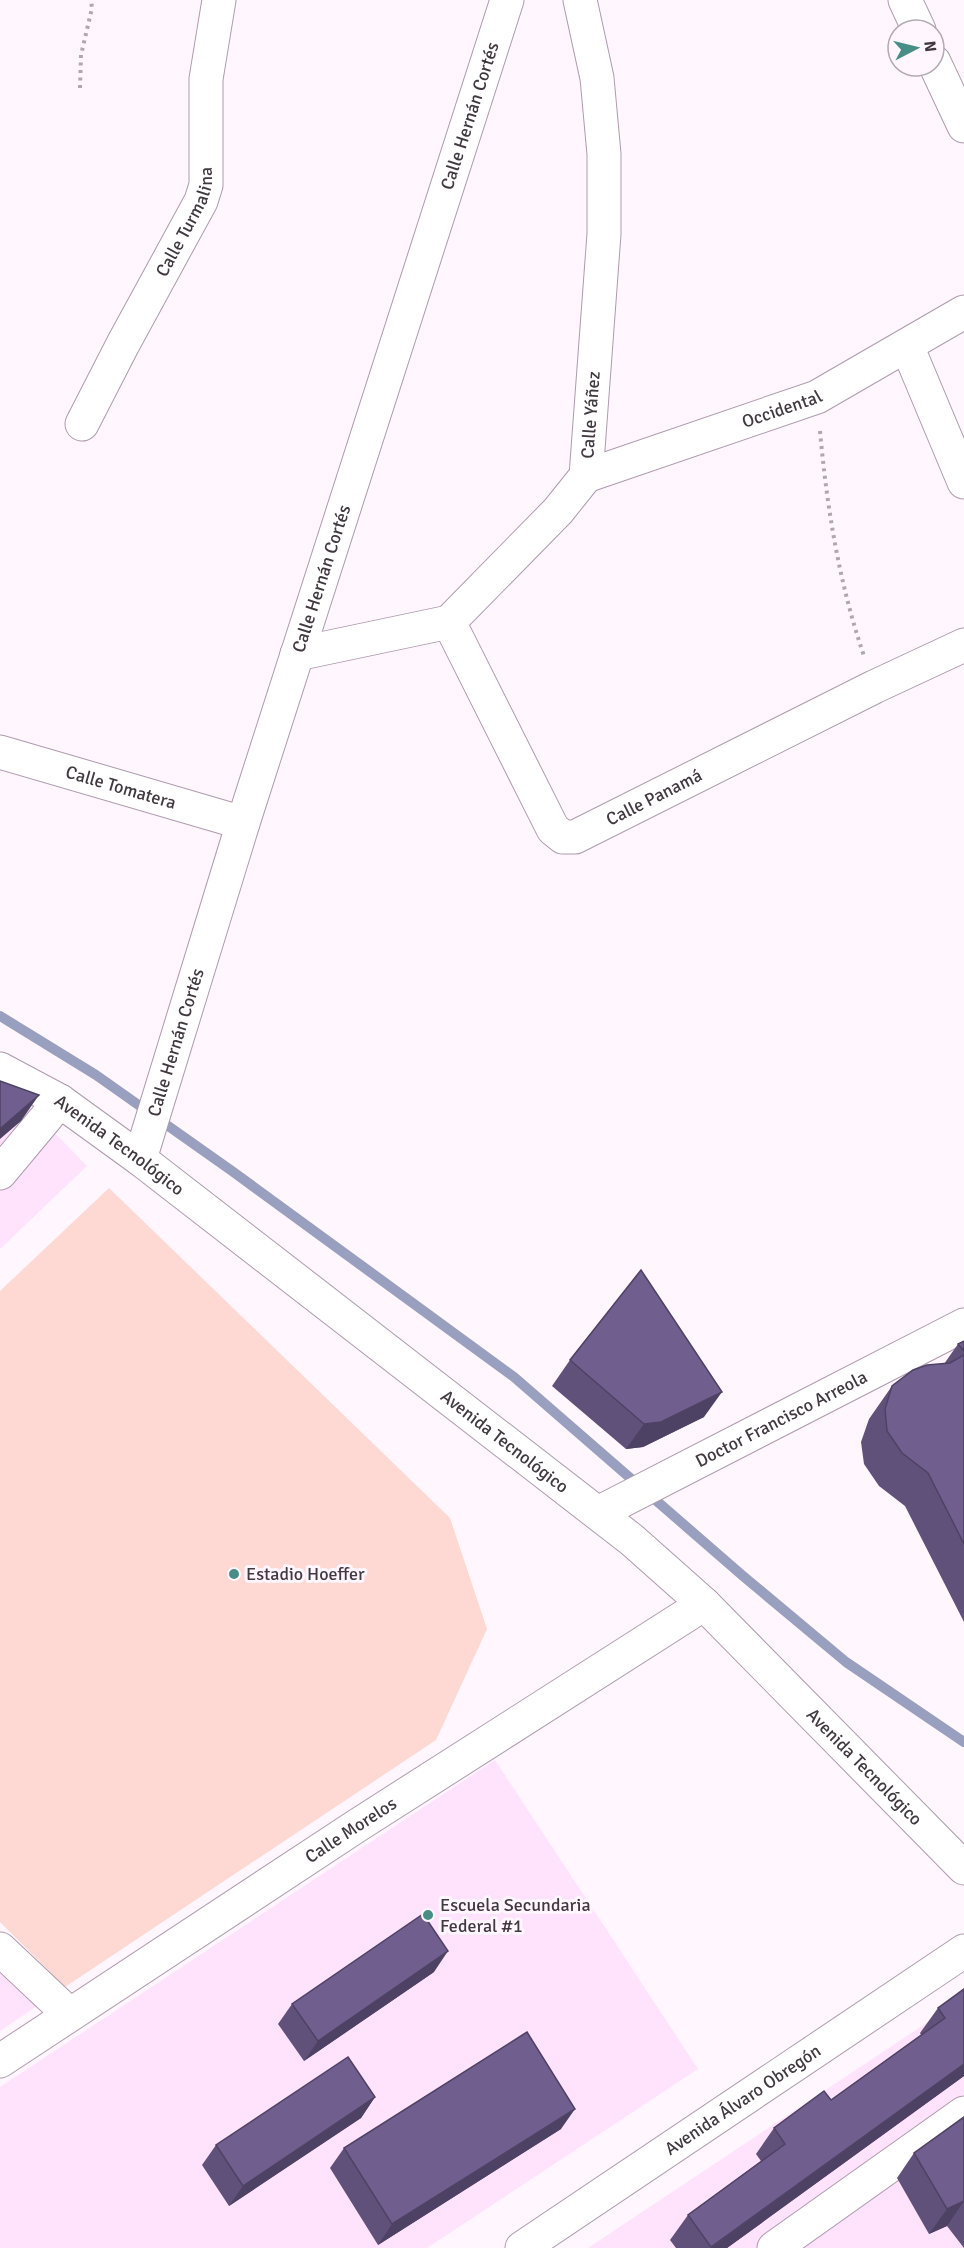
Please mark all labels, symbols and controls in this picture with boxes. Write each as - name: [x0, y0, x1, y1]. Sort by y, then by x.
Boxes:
- north arrow: [886, 18, 946, 78]
- street label: Calle Hernán Cortés: [436, 39, 504, 193]
- text: N: [919, 40, 940, 53]
- street label: Calle Turmalina: [151, 167, 217, 280]
- street label: Calle Yáñez: [576, 371, 605, 459]
- street label: Occidental: [739, 385, 826, 433]
- street label: Calle Hernán Cortés: [287, 502, 355, 655]
- street label: Calle Tomatera: [63, 761, 179, 814]
- street label: Calle Panamá: [602, 764, 706, 831]
- street label: Calle Hernán Cortés: [143, 965, 209, 1119]
- street label: Avenida Tecnológico: [50, 1090, 189, 1200]
- street label: Doctor Francisco Arreola: [692, 1366, 871, 1472]
- street label: Avenida Tecnológico: [436, 1385, 573, 1498]
- place label: Estadio Hoeffer: [246, 1563, 365, 1585]
- marker: Estadio Hoeffer: [227, 1567, 241, 1581]
- street label: Avenida Tecnológico: [802, 1704, 927, 1830]
- street label: Calle Morelos: [301, 1792, 401, 1868]
- place label: Escuela Secundaria Federal #1: [440, 1894, 591, 1937]
- marker: Escuela Secundaria Federal #1: [421, 1908, 435, 1922]
- street label: Avenida Álvaro Obregón: [661, 2039, 825, 2160]

